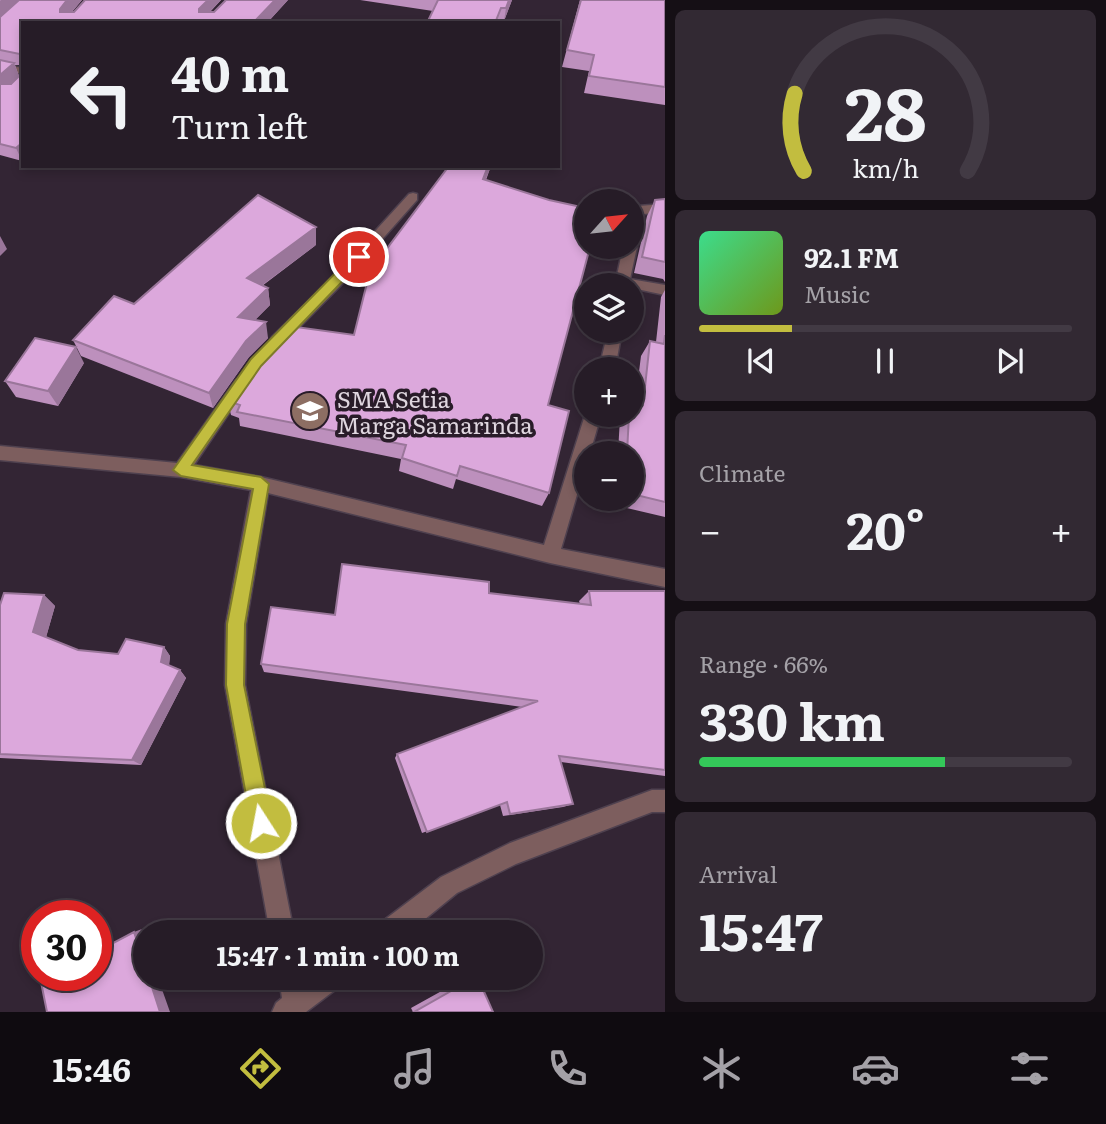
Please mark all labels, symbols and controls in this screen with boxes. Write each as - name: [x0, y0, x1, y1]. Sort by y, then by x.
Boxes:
- text: 40 m: [171, 34, 289, 107]
- icon: left: [56, 49, 147, 140]
- text: 28: [845, 56, 926, 164]
- text: Turn left: [171, 101, 308, 149]
- text: km/h: [852, 149, 919, 186]
- north arrow: [574, 189, 644, 259]
- map controls: [574, 189, 644, 511]
- pin: [329, 227, 389, 287]
- text: 92.1 FM: [804, 237, 899, 276]
- icon: arrive: [340, 238, 378, 276]
- button: layers: [574, 273, 644, 343]
- text: Music: [804, 276, 870, 310]
- icon: previous: [742, 342, 780, 380]
- icon: pause: [866, 342, 904, 380]
- icon: next: [991, 342, 1029, 380]
- button: +: [574, 357, 644, 427]
- place label: SMA Setia Marga Samarinda: [337, 381, 533, 441]
- school or university icon: SMA Setia Marga Samarinda: [289, 390, 331, 432]
- button: −: [574, 441, 644, 511]
- text: Climate: [699, 455, 785, 489]
- text: 20°: [846, 489, 925, 566]
- text: −: [699, 500, 721, 557]
- text: +: [1050, 500, 1072, 557]
- text: Range · 66%: [699, 646, 828, 680]
- text: 330 km: [699, 680, 885, 757]
- position arrow: [224, 786, 298, 860]
- text: Arrival: [699, 856, 778, 890]
- text: 15:47: [699, 890, 823, 967]
- speed limit sign: 30: [21, 900, 112, 991]
- text: 15:47 · 1 min · 100 m: [216, 935, 460, 974]
- text: 15:46: [52, 1044, 131, 1092]
- icon: directions: [236, 1044, 285, 1093]
- icon: music: [390, 1044, 439, 1093]
- icon: phone: [543, 1044, 592, 1093]
- icon: climate: [697, 1044, 746, 1093]
- icon: car: [851, 1044, 900, 1093]
- icon: filters: [1005, 1044, 1054, 1093]

